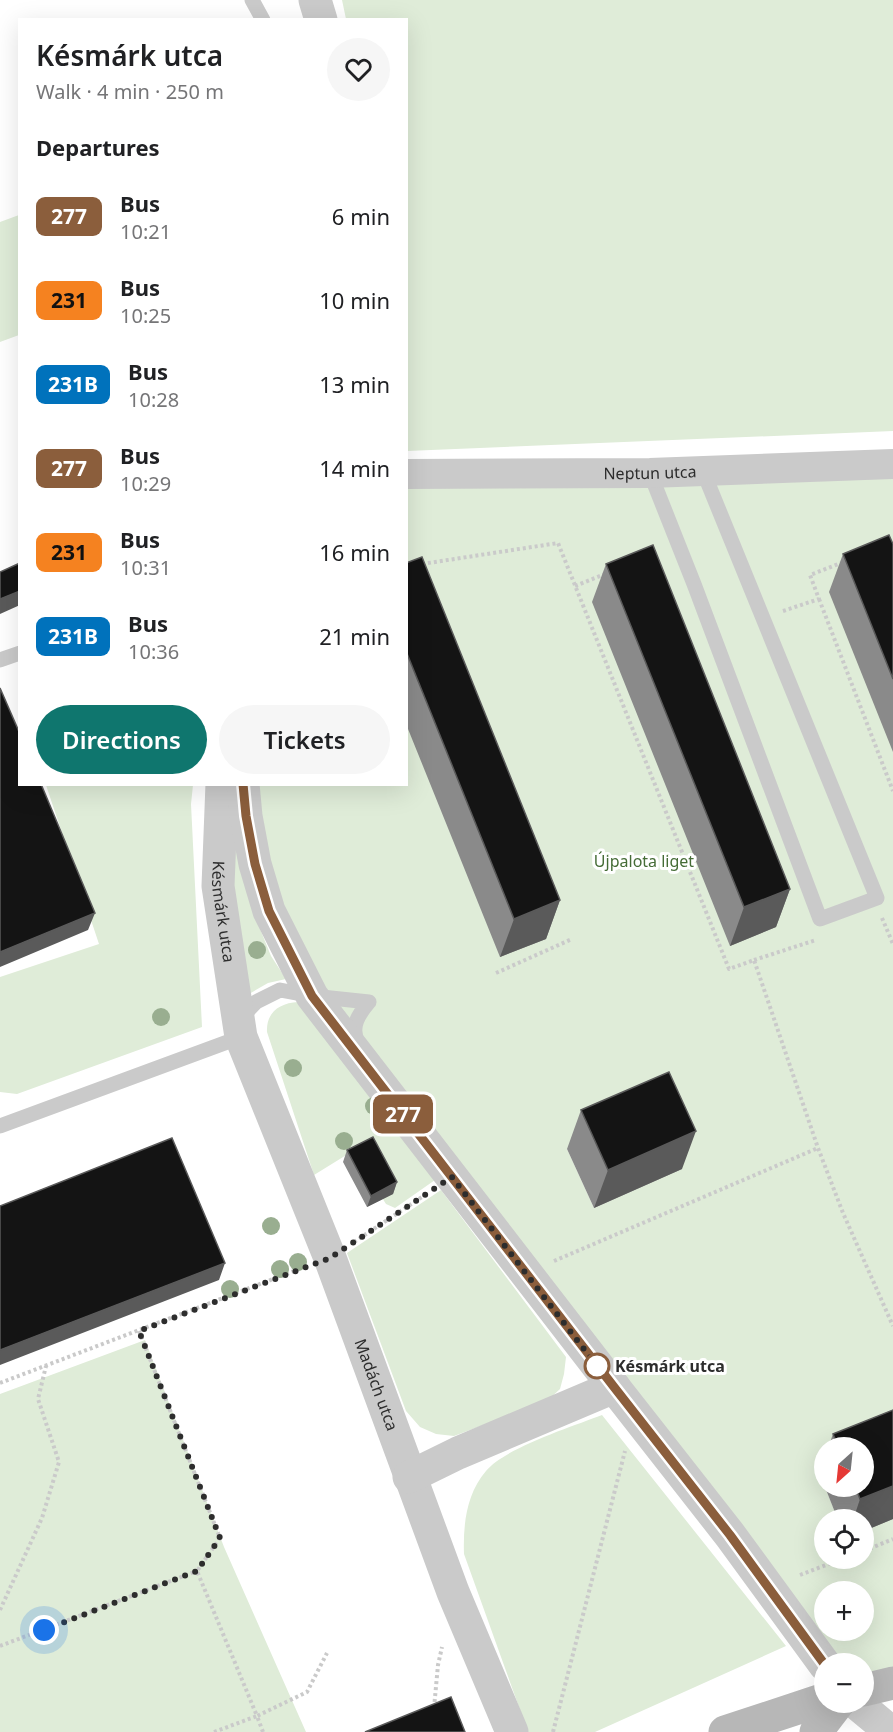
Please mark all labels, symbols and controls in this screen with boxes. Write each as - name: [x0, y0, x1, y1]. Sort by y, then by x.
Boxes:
- text: Késmárk utca: [36, 36, 223, 74]
- button: heart: [327, 38, 390, 101]
- text: Walk · 4 min · 250 m: [36, 78, 224, 105]
- text: Departures: [36, 132, 160, 162]
- text: Bus: [120, 188, 160, 218]
- text: 6 min: [332, 201, 390, 231]
- text: 277: [51, 202, 87, 230]
- text: 10:21: [120, 218, 171, 245]
- text: Bus: [120, 272, 160, 302]
- text: 10 min: [319, 285, 390, 315]
- text: 231: [51, 286, 87, 314]
- text: 10:25: [120, 302, 171, 329]
- text: Bus: [128, 356, 168, 386]
- text: 13 min: [319, 369, 390, 399]
- text: 231B: [48, 370, 98, 398]
- text: 10:28: [128, 386, 179, 413]
- text: Bus: [120, 440, 160, 470]
- text: 14 min: [319, 453, 390, 483]
- text: 277: [51, 454, 87, 482]
- street label: Neptun utca: [603, 460, 697, 484]
- text: 10:29: [120, 470, 171, 497]
- text: Bus: [120, 524, 160, 554]
- text: 16 min: [319, 537, 390, 567]
- text: 231: [51, 538, 87, 566]
- text: 10:31: [120, 554, 171, 581]
- text: Bus: [128, 608, 168, 638]
- text: 21 min: [319, 621, 390, 651]
- text: 231B: [48, 622, 98, 650]
- text: 10:36: [128, 638, 179, 665]
- button: Directions: [36, 705, 207, 774]
- button: Tickets: [219, 705, 390, 774]
- park label: Újpalota liget: [594, 850, 694, 872]
- street label: Késmárk utca: [207, 860, 240, 964]
- line badge: 277: [368, 1094, 438, 1134]
- text: 277: [385, 1100, 421, 1128]
- street label: Madách utca: [350, 1336, 404, 1434]
- marker: Késmárk utca: [584, 1353, 610, 1379]
- place label: Késmárk utca: [615, 1355, 725, 1377]
- north arrow: [814, 1437, 874, 1497]
- map controls: [814, 1437, 874, 1713]
- button: locate: [814, 1509, 874, 1569]
- button: +: [814, 1581, 874, 1641]
- your location: [29, 1615, 59, 1645]
- button: −: [814, 1653, 874, 1713]

